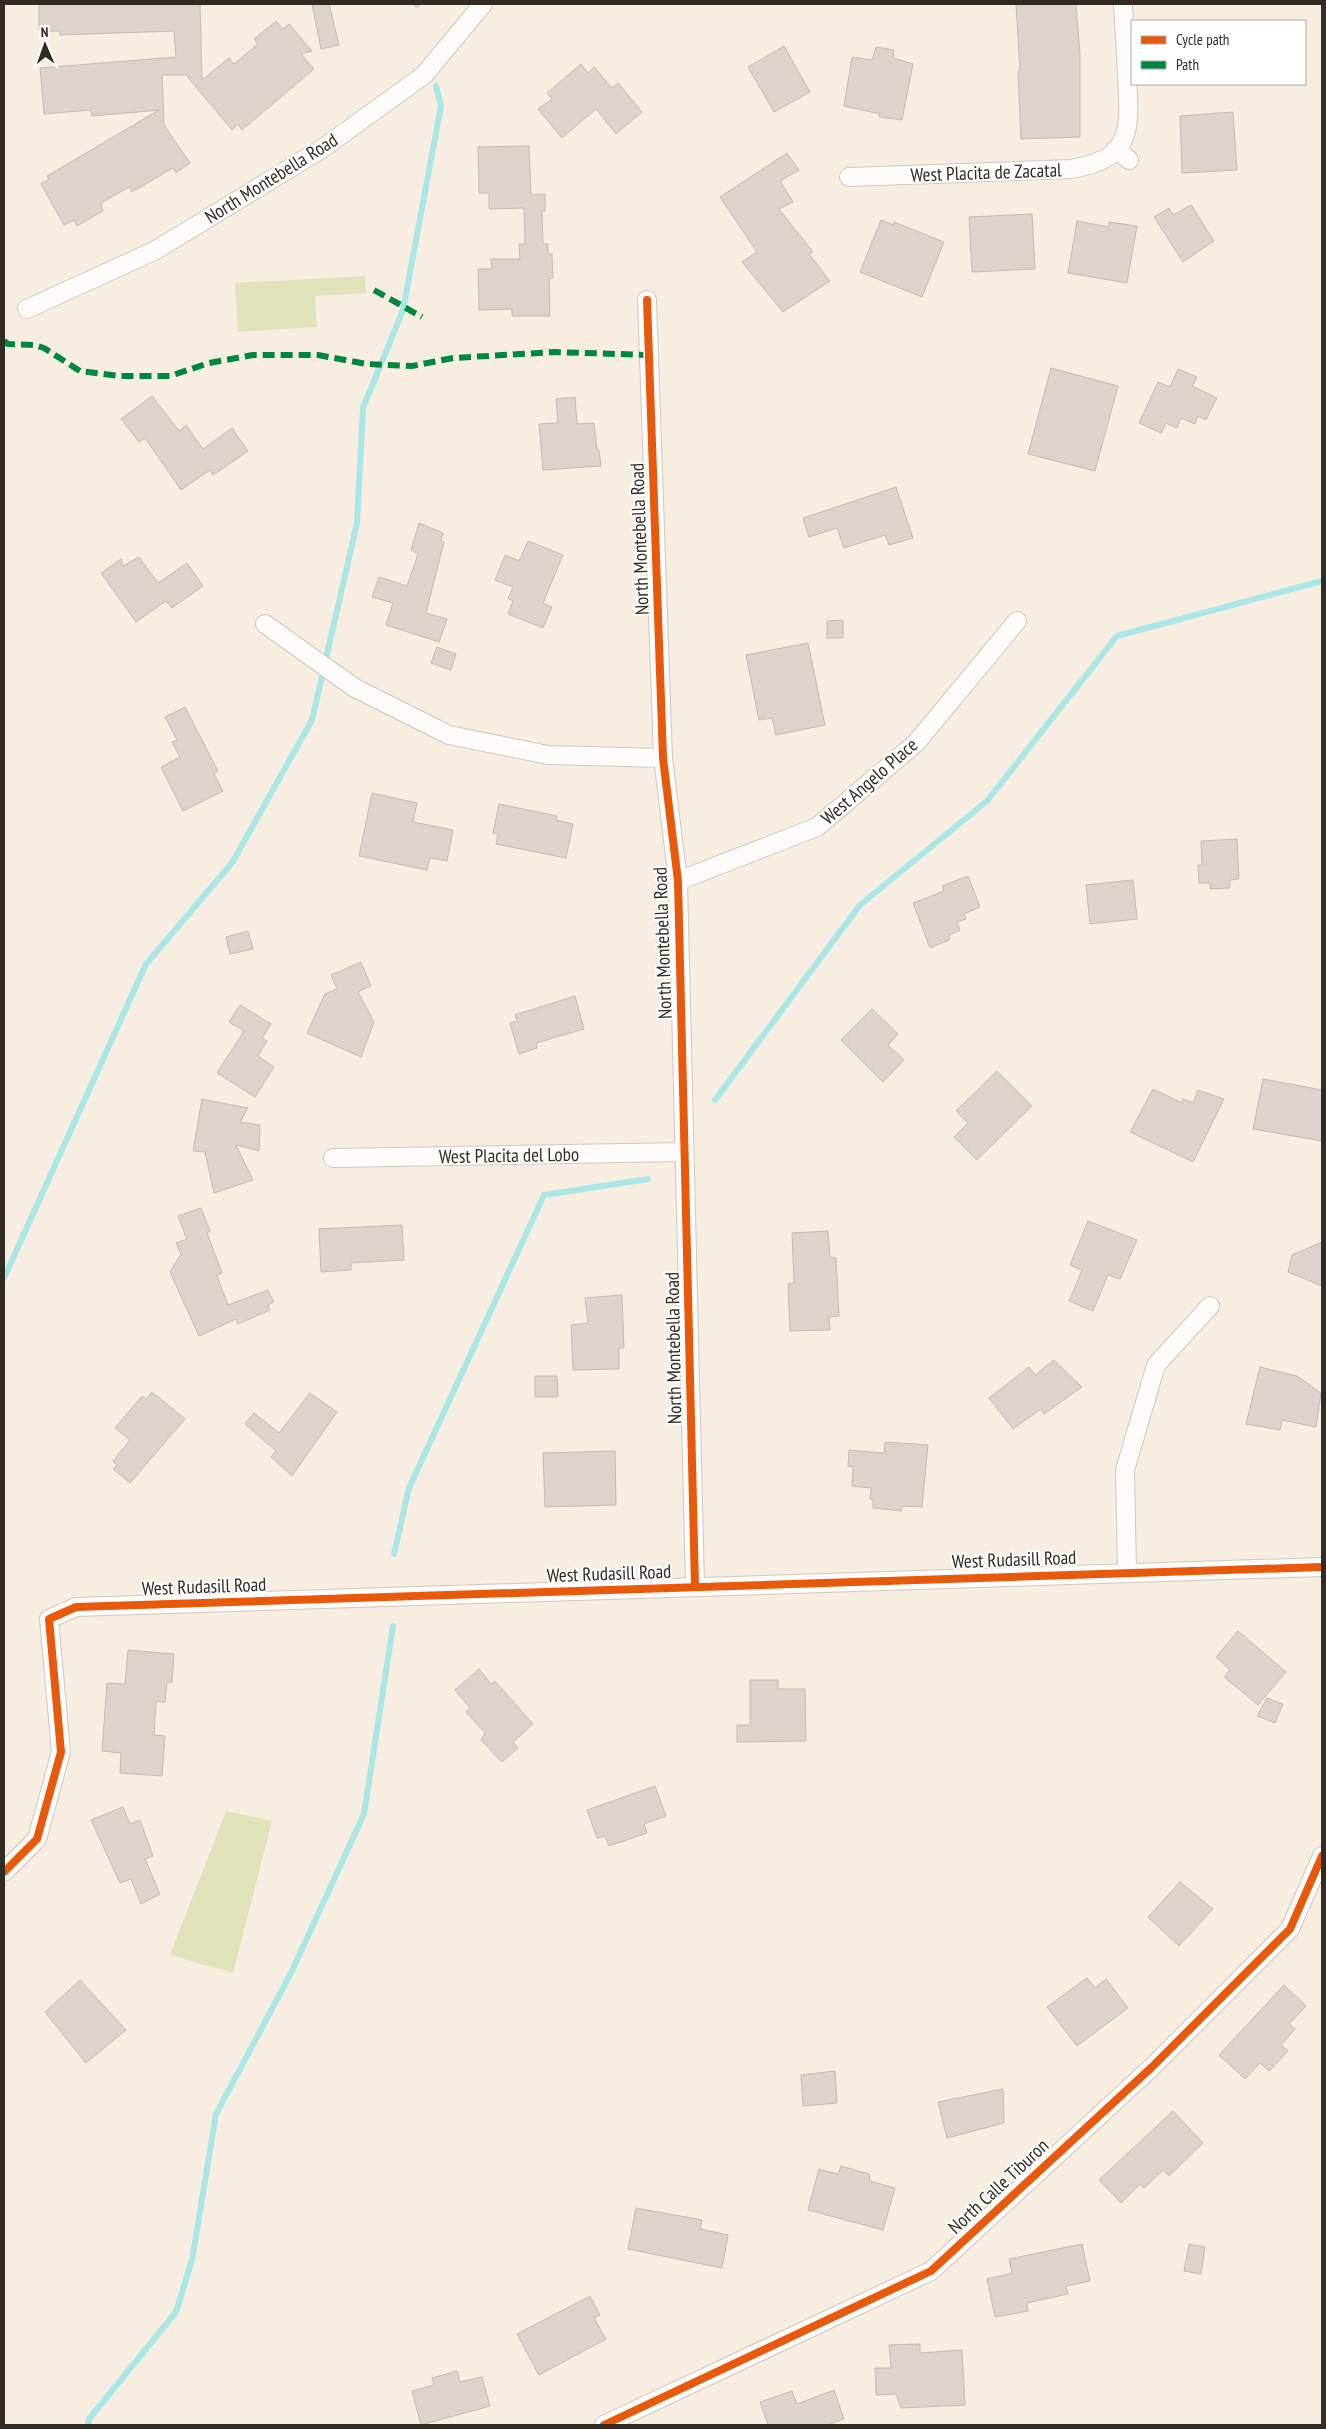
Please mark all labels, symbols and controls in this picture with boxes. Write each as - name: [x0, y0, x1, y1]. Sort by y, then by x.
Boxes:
- north arrow: [20, 20, 70, 70]
- legend: [1131, 20, 1306, 85]
- text: N: [40, 23, 49, 41]
- text: Cycle path: [1176, 30, 1229, 49]
- text: Path: [1176, 55, 1199, 74]
- street label: North Montebella Road: [200, 127, 342, 229]
- street label: West Placita de Zacatal: [910, 157, 1062, 187]
- street label: North Montebella Road: [624, 462, 654, 616]
- street label: West Angelo Place: [816, 732, 922, 829]
- street label: North Montebella Road: [647, 866, 677, 1020]
- street label: West Placita del Lobo: [439, 1142, 579, 1168]
- street label: North Montebella Road: [660, 1272, 686, 1424]
- street label: West Rudasill Road: [951, 1545, 1077, 1573]
- street label: West Rudasill Road: [546, 1559, 672, 1587]
- street label: West Rudasill Road: [141, 1572, 267, 1600]
- street label: North Calle Tiburon: [943, 2133, 1053, 2239]

